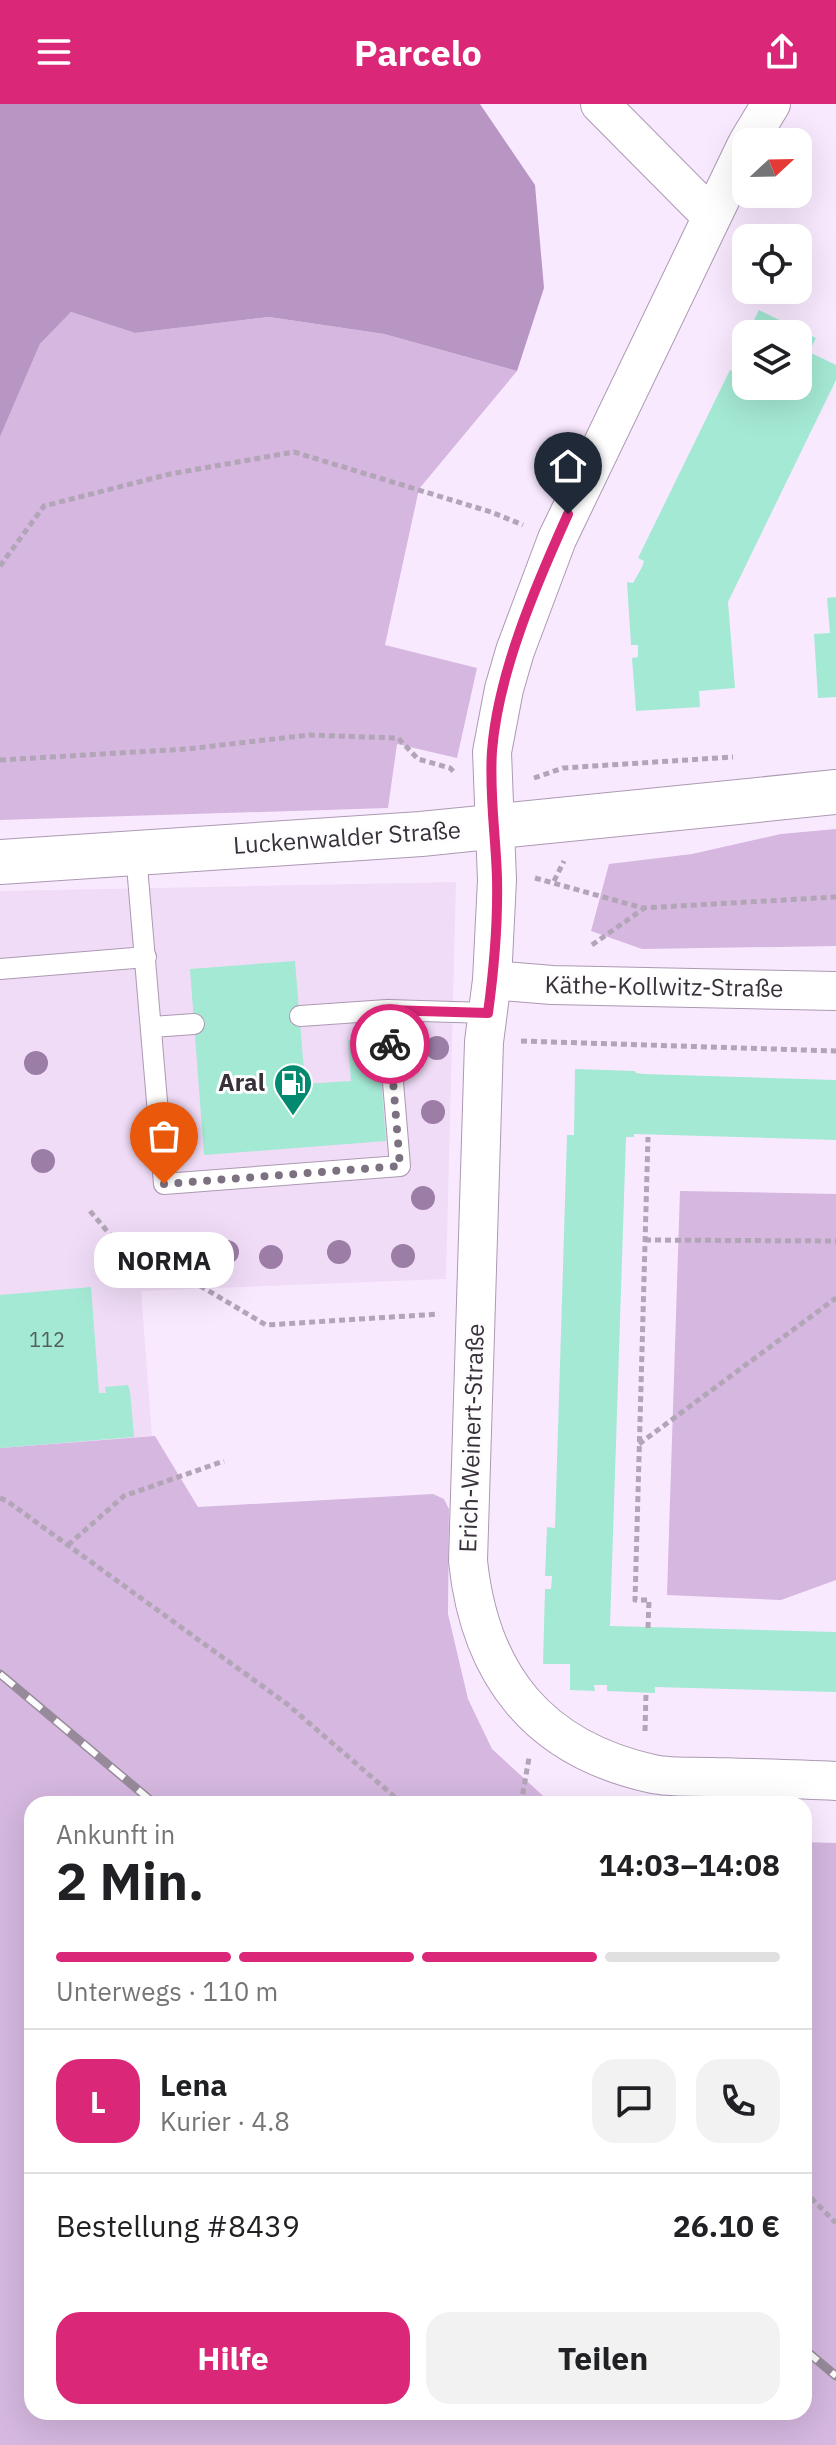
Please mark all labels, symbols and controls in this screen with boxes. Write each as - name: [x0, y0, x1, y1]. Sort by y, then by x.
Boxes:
- text: Parcelo: [354, 29, 482, 76]
- icon: menu: [32, 30, 76, 74]
- icon: share: [760, 30, 804, 74]
- north arrow: [732, 128, 812, 208]
- map controls: [732, 128, 812, 400]
- button: locate: [732, 224, 812, 304]
- button: layers: [732, 320, 812, 400]
- pin: [534, 432, 602, 514]
- icon: home: [546, 444, 590, 488]
- street label: Luckenwalder Straße: [232, 813, 462, 861]
- street label: Käthe-Kollwitz-Straße: [544, 968, 784, 1004]
- courier: [350, 1004, 430, 1084]
- icon: bike: [368, 1022, 412, 1066]
- fuel station icon: Aral: [272, 1062, 314, 1117]
- place label: Aral: [218, 1066, 265, 1098]
- pin: [130, 1102, 198, 1184]
- icon: bag: [142, 1114, 186, 1158]
- callout: NORMA: [94, 1232, 234, 1288]
- text: NORMA: [117, 1243, 211, 1277]
- street label: Erich-Weinert-Straße: [451, 1323, 491, 1553]
- house number: 112: [29, 1326, 65, 1353]
- text: Ankunft in: [56, 1817, 175, 1851]
- text: 14:03–14:08: [599, 1845, 780, 1884]
- text: 2 Min.: [56, 1847, 204, 1914]
- text: Unterwegs · 110 m: [56, 1974, 278, 2008]
- button: chat: [592, 2059, 676, 2143]
- button: phone: [696, 2059, 780, 2143]
- text: Lena: [160, 2065, 227, 2104]
- text: L: [90, 2082, 106, 2121]
- text: Kurier · 4.8: [160, 2104, 290, 2138]
- text: Bestellung #8439: [56, 2206, 300, 2245]
- text: 26.10 €: [673, 2206, 780, 2245]
- button: Hilfe: [56, 2312, 410, 2404]
- button: Teilen: [426, 2312, 780, 2404]

